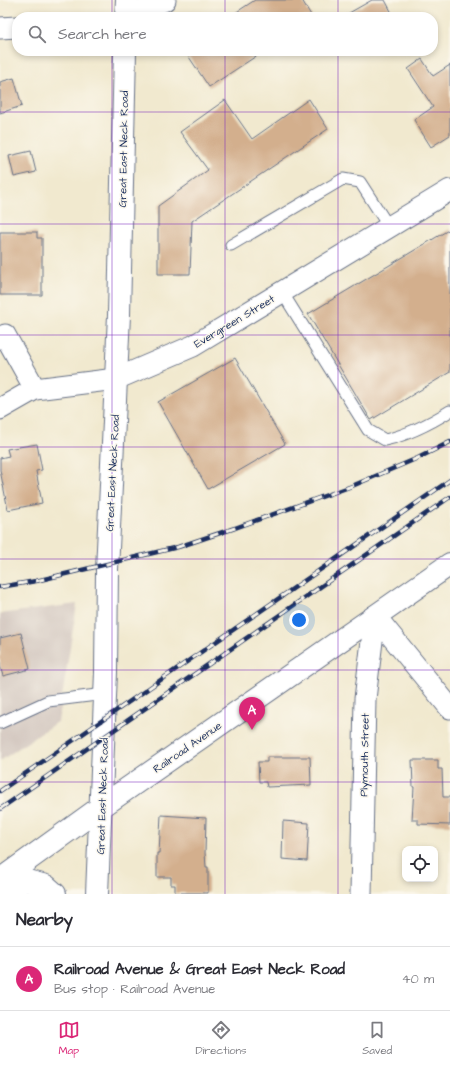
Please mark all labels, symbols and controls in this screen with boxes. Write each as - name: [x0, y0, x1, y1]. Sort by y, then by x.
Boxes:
- search box: [12, 12, 438, 56]
- icon: search: [26, 23, 48, 45]
- text: Search here: [58, 24, 147, 45]
- street label: Great East Neck Road: [115, 90, 132, 208]
- street label: Evergreen Street: [191, 291, 278, 352]
- street label: Great East Neck Road: [102, 414, 123, 532]
- your location: [289, 610, 309, 630]
- pin: A: [239, 697, 265, 730]
- street label: Plymouth Street: [356, 713, 374, 797]
- street label: Railroad Avenue: [150, 718, 225, 777]
- street label: Great East Neck Road: [93, 737, 112, 855]
- map controls: [402, 846, 438, 882]
- button: locate: [402, 846, 438, 882]
- text: Nearby: [16, 908, 73, 932]
- text: Railroad Avenue & Great East Neck Road: [54, 959, 345, 980]
- text: A: [25, 970, 33, 988]
- text: 40 m: [402, 970, 434, 988]
- text: Bus stop · Railroad Avenue: [54, 980, 215, 998]
- tab: Map: [58, 1019, 80, 1058]
- tab: Directions: [195, 1019, 247, 1058]
- tab: Saved: [362, 1019, 392, 1058]

